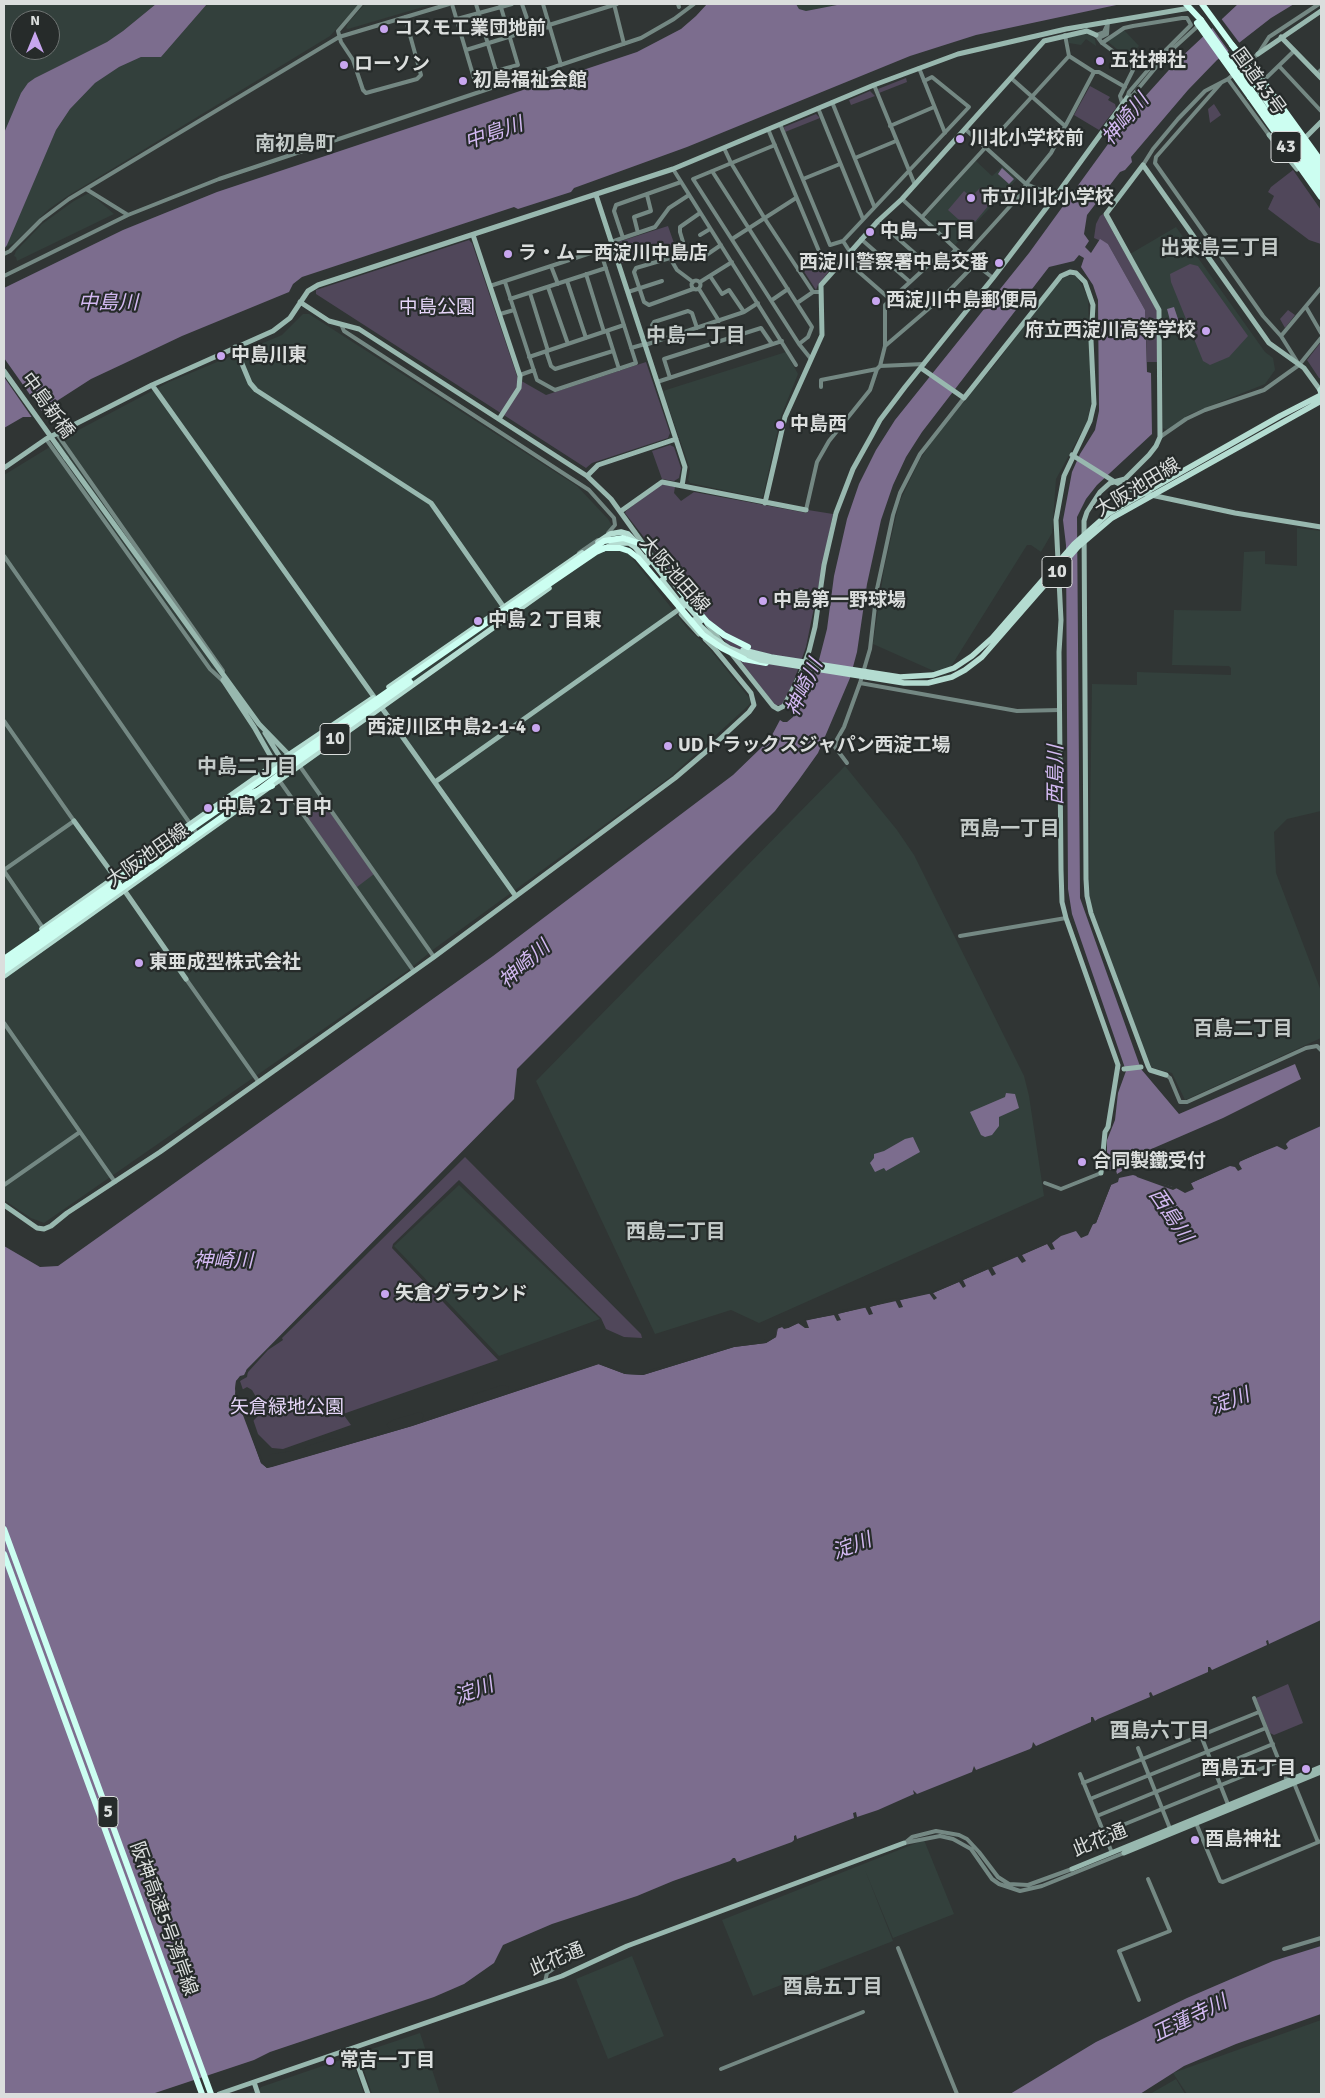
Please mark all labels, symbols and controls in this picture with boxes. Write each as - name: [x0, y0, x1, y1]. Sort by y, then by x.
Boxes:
- north arrow: [10, 10, 60, 60]
- text: N: [30, 12, 40, 29]
- place label: コスモ工業団地前: [394, 18, 546, 40]
- marker: コスモ工業団地前: [378, 23, 390, 35]
- street label: 国道43号: [1226, 44, 1290, 120]
- place label: 五社神社: [1110, 50, 1186, 72]
- place label: ローソン: [354, 54, 430, 76]
- marker: 五社神社: [1094, 55, 1106, 67]
- marker: ローソン: [338, 59, 350, 71]
- place label: 初島福祉会館: [473, 70, 587, 92]
- marker: 初島福祉会館: [457, 75, 469, 87]
- water label: 神崎川: [1098, 89, 1154, 151]
- water label: 中島川: [462, 113, 526, 155]
- place label: 川北小学校前: [970, 128, 1084, 150]
- road number: 43: [1271, 132, 1301, 162]
- district label: 南初島町: [255, 133, 335, 157]
- marker: 川北小学校前: [954, 133, 966, 145]
- place label: 市立川北小学校: [981, 187, 1114, 209]
- marker: 市立川北小学校: [965, 192, 977, 204]
- place label: 中島一丁目: [880, 221, 975, 243]
- marker: 中島一丁目: [864, 226, 876, 238]
- district label: 出来島三丁目: [1160, 237, 1280, 261]
- place label: ラ・ムー西淀川中島店: [518, 243, 708, 265]
- marker: ラ・ムー西淀川中島店: [502, 248, 514, 260]
- place label: 西淀川警察署中島交番: [799, 252, 989, 274]
- marker: 西淀川警察署中島交番: [993, 257, 1005, 269]
- place label: 西淀川中島郵便局: [886, 290, 1038, 312]
- water label: 中島川: [78, 292, 138, 316]
- marker: 西淀川中島郵便局: [870, 295, 882, 307]
- park label: 中島公園: [399, 297, 475, 319]
- place label: 府立西淀川高等学校: [1025, 320, 1196, 342]
- district label: 中島一丁目: [646, 325, 746, 349]
- marker: 府立西淀川高等学校: [1200, 325, 1212, 337]
- place label: 中島川東: [231, 345, 307, 367]
- marker: 中島川東: [215, 350, 227, 362]
- street label: 中島新橋: [15, 369, 79, 443]
- place label: 中島西: [790, 414, 847, 436]
- marker: 中島西: [774, 419, 786, 431]
- street label: 大阪池田線: [1091, 454, 1185, 522]
- street label: 大阪池田線: [634, 532, 714, 618]
- road number: 10: [1042, 556, 1072, 588]
- place label: 中島第一野球場: [773, 590, 906, 612]
- marker: 中島第一野球場: [757, 595, 769, 607]
- place label: 中島２丁目東: [488, 610, 602, 632]
- marker: 中島２丁目東: [472, 615, 484, 627]
- water label: 神崎川: [781, 656, 829, 720]
- place label: 西淀川区中島2-1-4: [367, 717, 526, 739]
- marker: 西淀川区中島2-1-4: [530, 722, 542, 734]
- road number: 10: [320, 724, 350, 754]
- place label: UDトラックスジャパン西淀工場: [678, 735, 950, 757]
- marker: UDトラックスジャパン西淀工場: [662, 740, 674, 752]
- water label: 西島川: [1045, 745, 1069, 805]
- district label: 中島二丁目: [197, 756, 297, 780]
- place label: 中島２丁目中: [218, 797, 332, 819]
- marker: 中島２丁目中: [202, 802, 214, 814]
- district label: 西島一丁目: [960, 818, 1060, 842]
- street label: 大阪池田線: [103, 819, 193, 893]
- water label: 神崎川: [495, 936, 555, 994]
- place label: 東亜成型株式会社: [149, 952, 301, 974]
- marker: 東亜成型株式会社: [133, 957, 145, 969]
- district label: 百島二丁目: [1193, 1018, 1293, 1042]
- place label: 合同製鐵受付: [1092, 1151, 1206, 1173]
- marker: 合同製鐵受付: [1076, 1156, 1088, 1168]
- water label: 西島川: [1143, 1184, 1197, 1248]
- district label: 西島二丁目: [626, 1221, 726, 1245]
- water label: 神崎川: [193, 1250, 253, 1274]
- place label: 矢倉グラウンド: [395, 1283, 528, 1305]
- marker: 矢倉グラウンド: [379, 1288, 391, 1300]
- water label: 淀川: [1207, 1384, 1253, 1420]
- park label: 矢倉緑地公園: [230, 1397, 344, 1419]
- water label: 淀川: [829, 1529, 875, 1565]
- water label: 淀川: [451, 1674, 497, 1710]
- district label: 酉島六丁目: [1110, 1720, 1210, 1744]
- place label: 酉島五丁目: [1201, 1758, 1296, 1780]
- marker: 酉島五丁目: [1300, 1763, 1312, 1775]
- road number: 5: [98, 1796, 118, 1828]
- street label: 此花通: [1069, 1820, 1131, 1862]
- place label: 酉島神社: [1205, 1829, 1281, 1851]
- marker: 酉島神社: [1189, 1834, 1201, 1846]
- street label: 阪神高速5号湾岸線: [125, 1839, 201, 1999]
- street label: 此花通: [526, 1939, 588, 1981]
- district label: 酉島五丁目: [783, 1976, 883, 2000]
- water label: 正蓮寺川: [1149, 1991, 1231, 2047]
- place label: 常吉一丁目: [340, 2050, 435, 2072]
- marker: 常吉一丁目: [324, 2055, 336, 2067]

